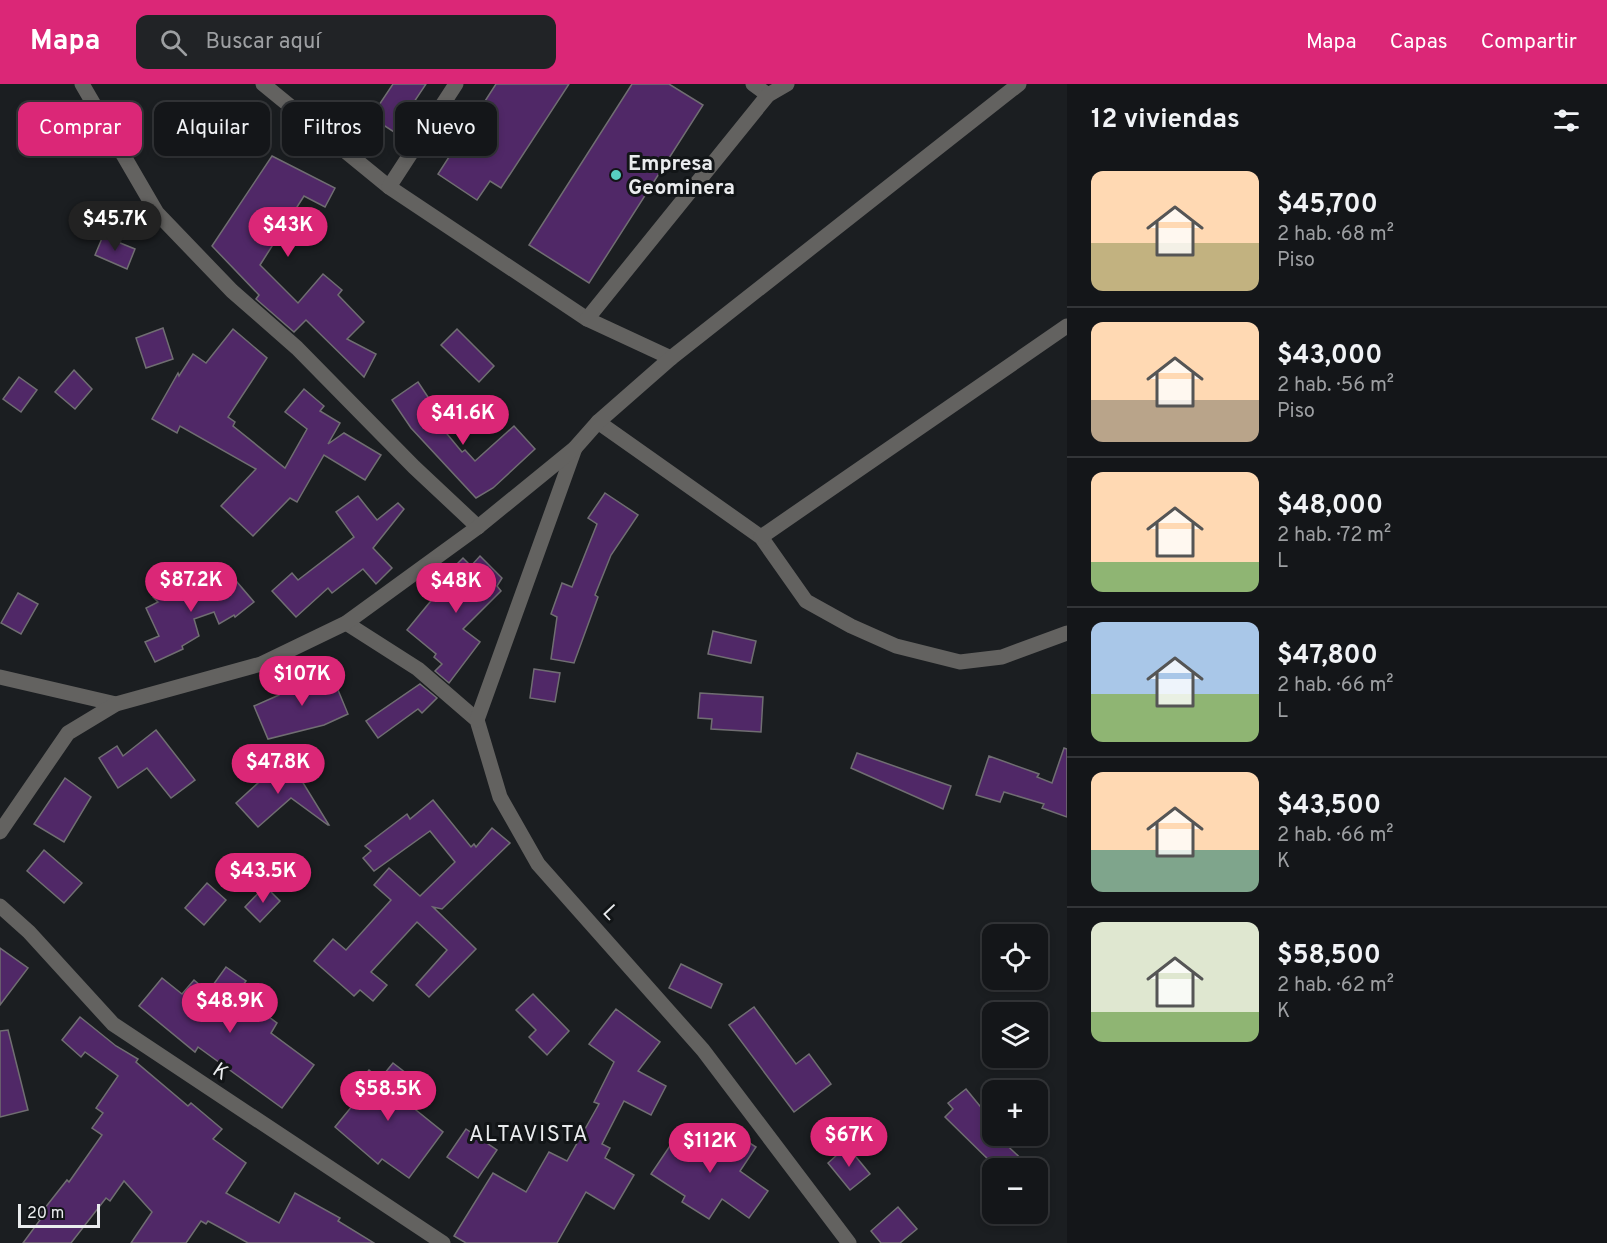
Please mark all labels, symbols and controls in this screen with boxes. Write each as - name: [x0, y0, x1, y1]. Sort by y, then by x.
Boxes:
- search box: [136, 15, 556, 69]
- text: Mapa: [30, 24, 100, 60]
- icon: search: [157, 26, 190, 59]
- text: Buscar aquí: [205, 29, 321, 56]
- text: Mapa: [1306, 29, 1357, 56]
- text: Capas: [1390, 29, 1448, 56]
- text: Compartir: [1481, 29, 1577, 56]
- chip: Comprar: [18, 102, 142, 156]
- chip: Alquilar: [154, 102, 270, 156]
- chip: Filtros: [282, 102, 383, 156]
- chip: Nuevo: [395, 102, 497, 156]
- text: 12 viviendas: [1091, 104, 1240, 137]
- icon: filters: [1550, 104, 1583, 137]
- place label: Empresa Geominera: [628, 151, 735, 202]
- marker: Empresa Geominera: [609, 168, 623, 182]
- text: $45,700: [1277, 189, 1378, 222]
- icon: home: [1139, 195, 1211, 267]
- pin: $45.7K: [66, 201, 164, 252]
- text: $45.7K: [82, 207, 148, 233]
- pin: $43K: [252, 207, 324, 258]
- text: $43K: [263, 213, 314, 239]
- text: 2 hab. · 68 m²: [1277, 222, 1394, 248]
- text: Piso: [1277, 248, 1315, 274]
- text: $43,000: [1277, 340, 1382, 373]
- icon: home: [1139, 346, 1211, 418]
- text: 2 hab. · 56 m²: [1277, 373, 1394, 399]
- pin: $41.6K: [414, 395, 512, 446]
- text: Piso: [1277, 399, 1315, 425]
- text: $41.6K: [431, 401, 495, 427]
- text: $48,000: [1277, 490, 1383, 523]
- icon: home: [1139, 496, 1211, 568]
- text: 2 hab. · 72 m²: [1277, 523, 1391, 549]
- text: L: [1277, 549, 1288, 575]
- pin: $87.2K: [142, 562, 240, 613]
- pin: $48K: [420, 563, 492, 614]
- text: $87.2K: [159, 568, 223, 594]
- text: $48K: [430, 569, 482, 595]
- text: $47,800: [1277, 640, 1378, 673]
- icon: home: [1139, 646, 1211, 718]
- pin: $107K: [260, 656, 344, 707]
- text: $107K: [273, 662, 331, 688]
- text: 2 hab. · 66 m²: [1277, 673, 1394, 699]
- text: L: [1277, 699, 1288, 725]
- pin: $47.8K: [229, 744, 327, 795]
- text: $47.8K: [246, 750, 310, 776]
- text: $43,500: [1277, 790, 1381, 823]
- icon: home: [1139, 796, 1211, 868]
- text: 2 hab. · 66 m²: [1277, 823, 1394, 849]
- text: K: [1277, 849, 1290, 875]
- pin: $43.5K: [214, 853, 312, 904]
- text: $43.5K: [229, 859, 297, 885]
- street label: L: [596, 900, 624, 927]
- map controls: [982, 924, 1048, 1224]
- button: locate: [982, 924, 1048, 990]
- text: $58,500: [1277, 940, 1381, 973]
- icon: home: [1139, 946, 1211, 1018]
- text: 2 hab. · 62 m²: [1277, 973, 1394, 999]
- pin: $48.9K: [181, 983, 279, 1034]
- text: $48.9K: [196, 989, 264, 1015]
- text: K: [1277, 999, 1290, 1025]
- button: layers: [982, 1002, 1048, 1068]
- street label: K: [207, 1057, 233, 1087]
- pin: $58.5K: [339, 1071, 437, 1122]
- text: $58.5K: [354, 1077, 422, 1103]
- button: +: [982, 1080, 1048, 1146]
- pin: $67K: [813, 1117, 885, 1168]
- district label: ALTAVISTA: [469, 1122, 589, 1149]
- pin: $112K: [668, 1123, 752, 1174]
- text: $67K: [824, 1123, 874, 1149]
- text: $112K: [683, 1129, 737, 1155]
- button: −: [982, 1158, 1048, 1224]
- scale bar: [18, 1201, 100, 1228]
- text: 20 m: [27, 1204, 64, 1224]

